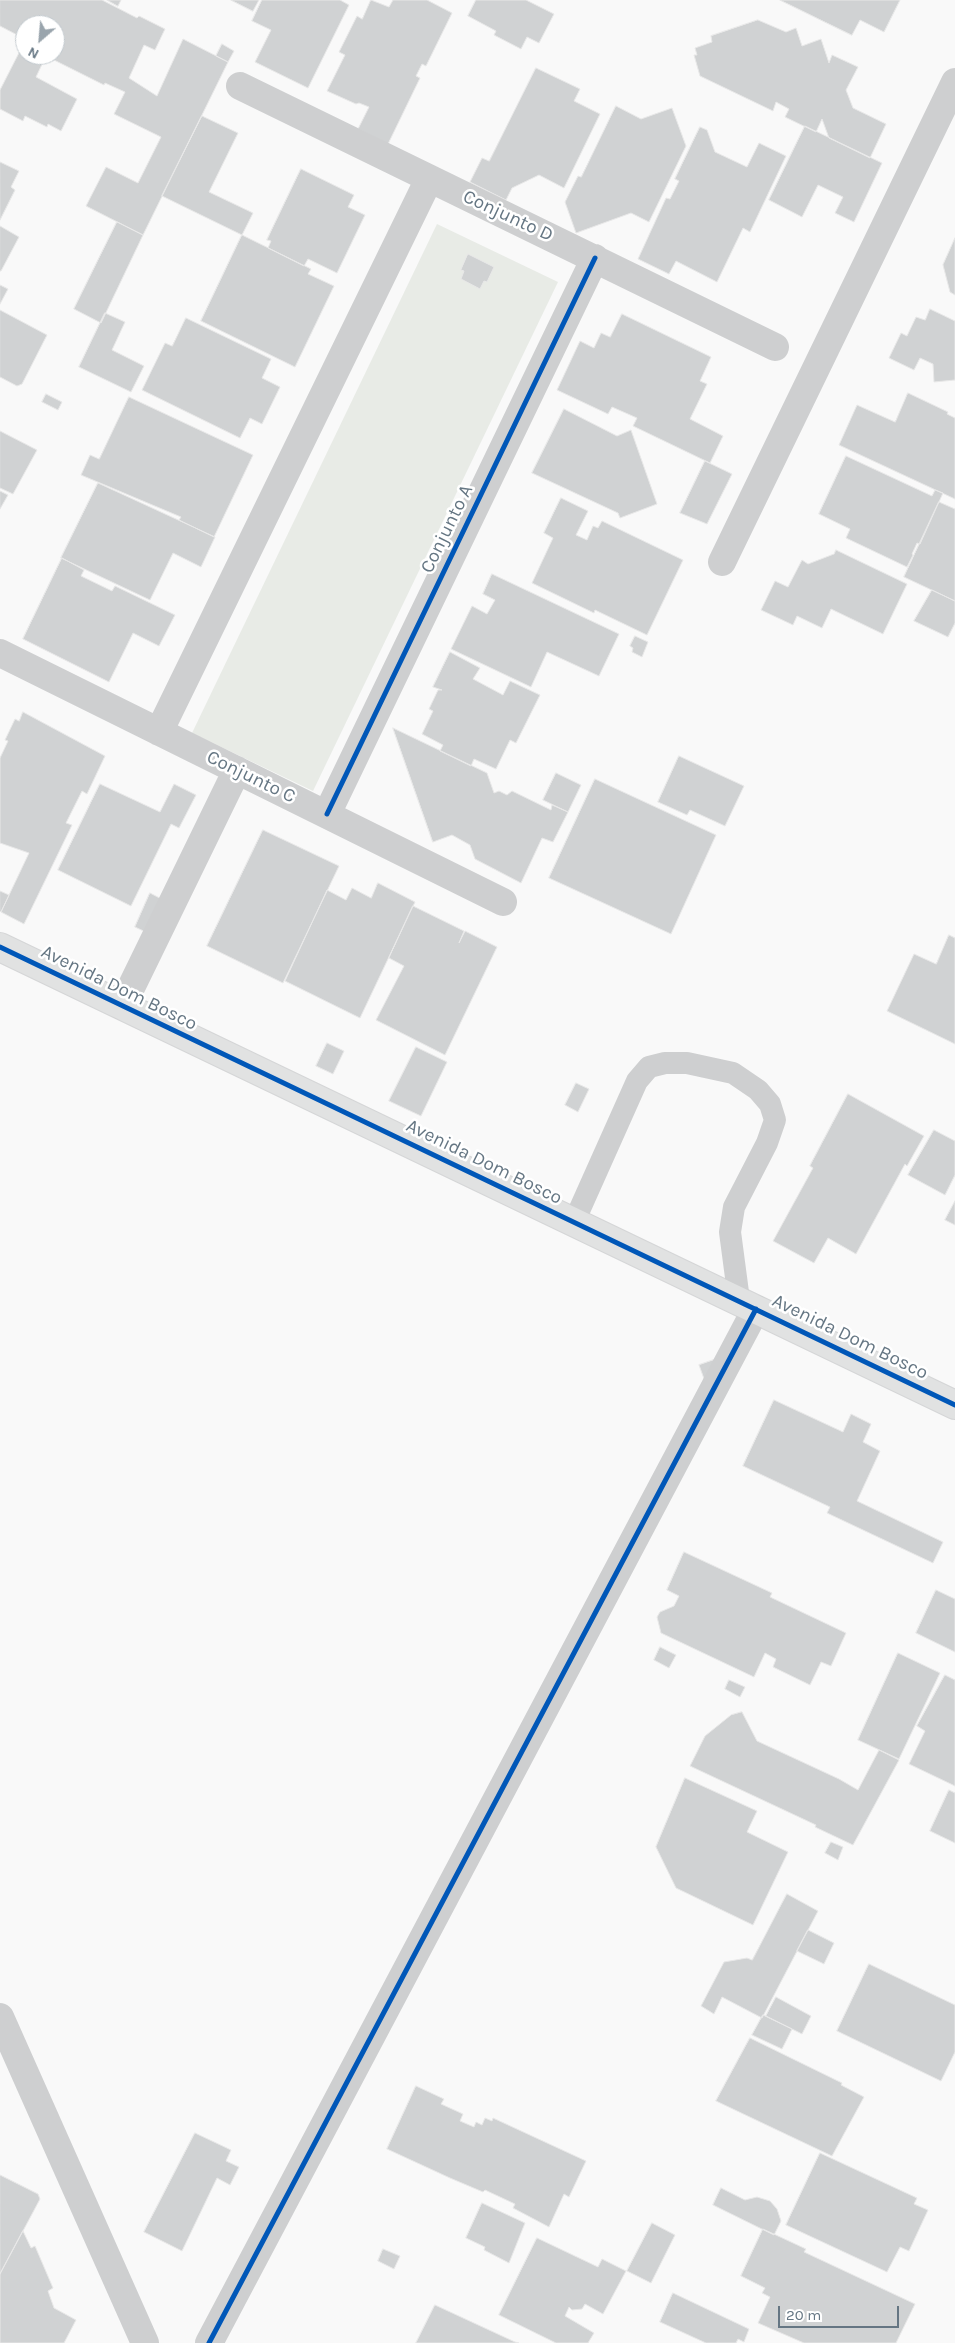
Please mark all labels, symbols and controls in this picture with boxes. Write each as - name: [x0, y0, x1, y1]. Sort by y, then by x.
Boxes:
- north arrow: [15, 15, 65, 65]
- text: N: [25, 43, 42, 63]
- street label: Conjunto D: [459, 185, 557, 247]
- street label: Conjunto A: [416, 481, 478, 577]
- street label: Conjunto C: [203, 746, 299, 808]
- street label: Avenida Dom Bosco: [37, 940, 201, 1036]
- street label: Avenida Dom Bosco: [402, 1114, 566, 1210]
- street label: Avenida Dom Bosco: [768, 1289, 932, 1385]
- scale bar: [780, 2296, 901, 2328]
- text: 20 m: [786, 2306, 821, 2324]

